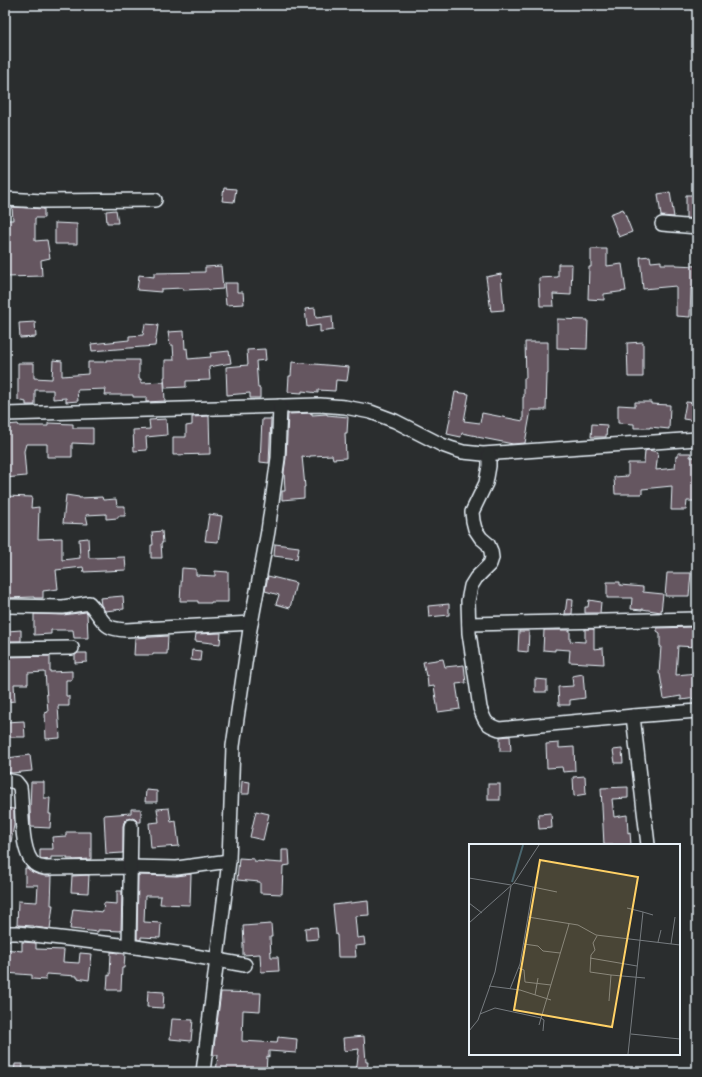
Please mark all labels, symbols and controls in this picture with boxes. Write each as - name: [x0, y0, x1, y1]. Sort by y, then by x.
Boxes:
- inset map: [469, 844, 680, 1055]

